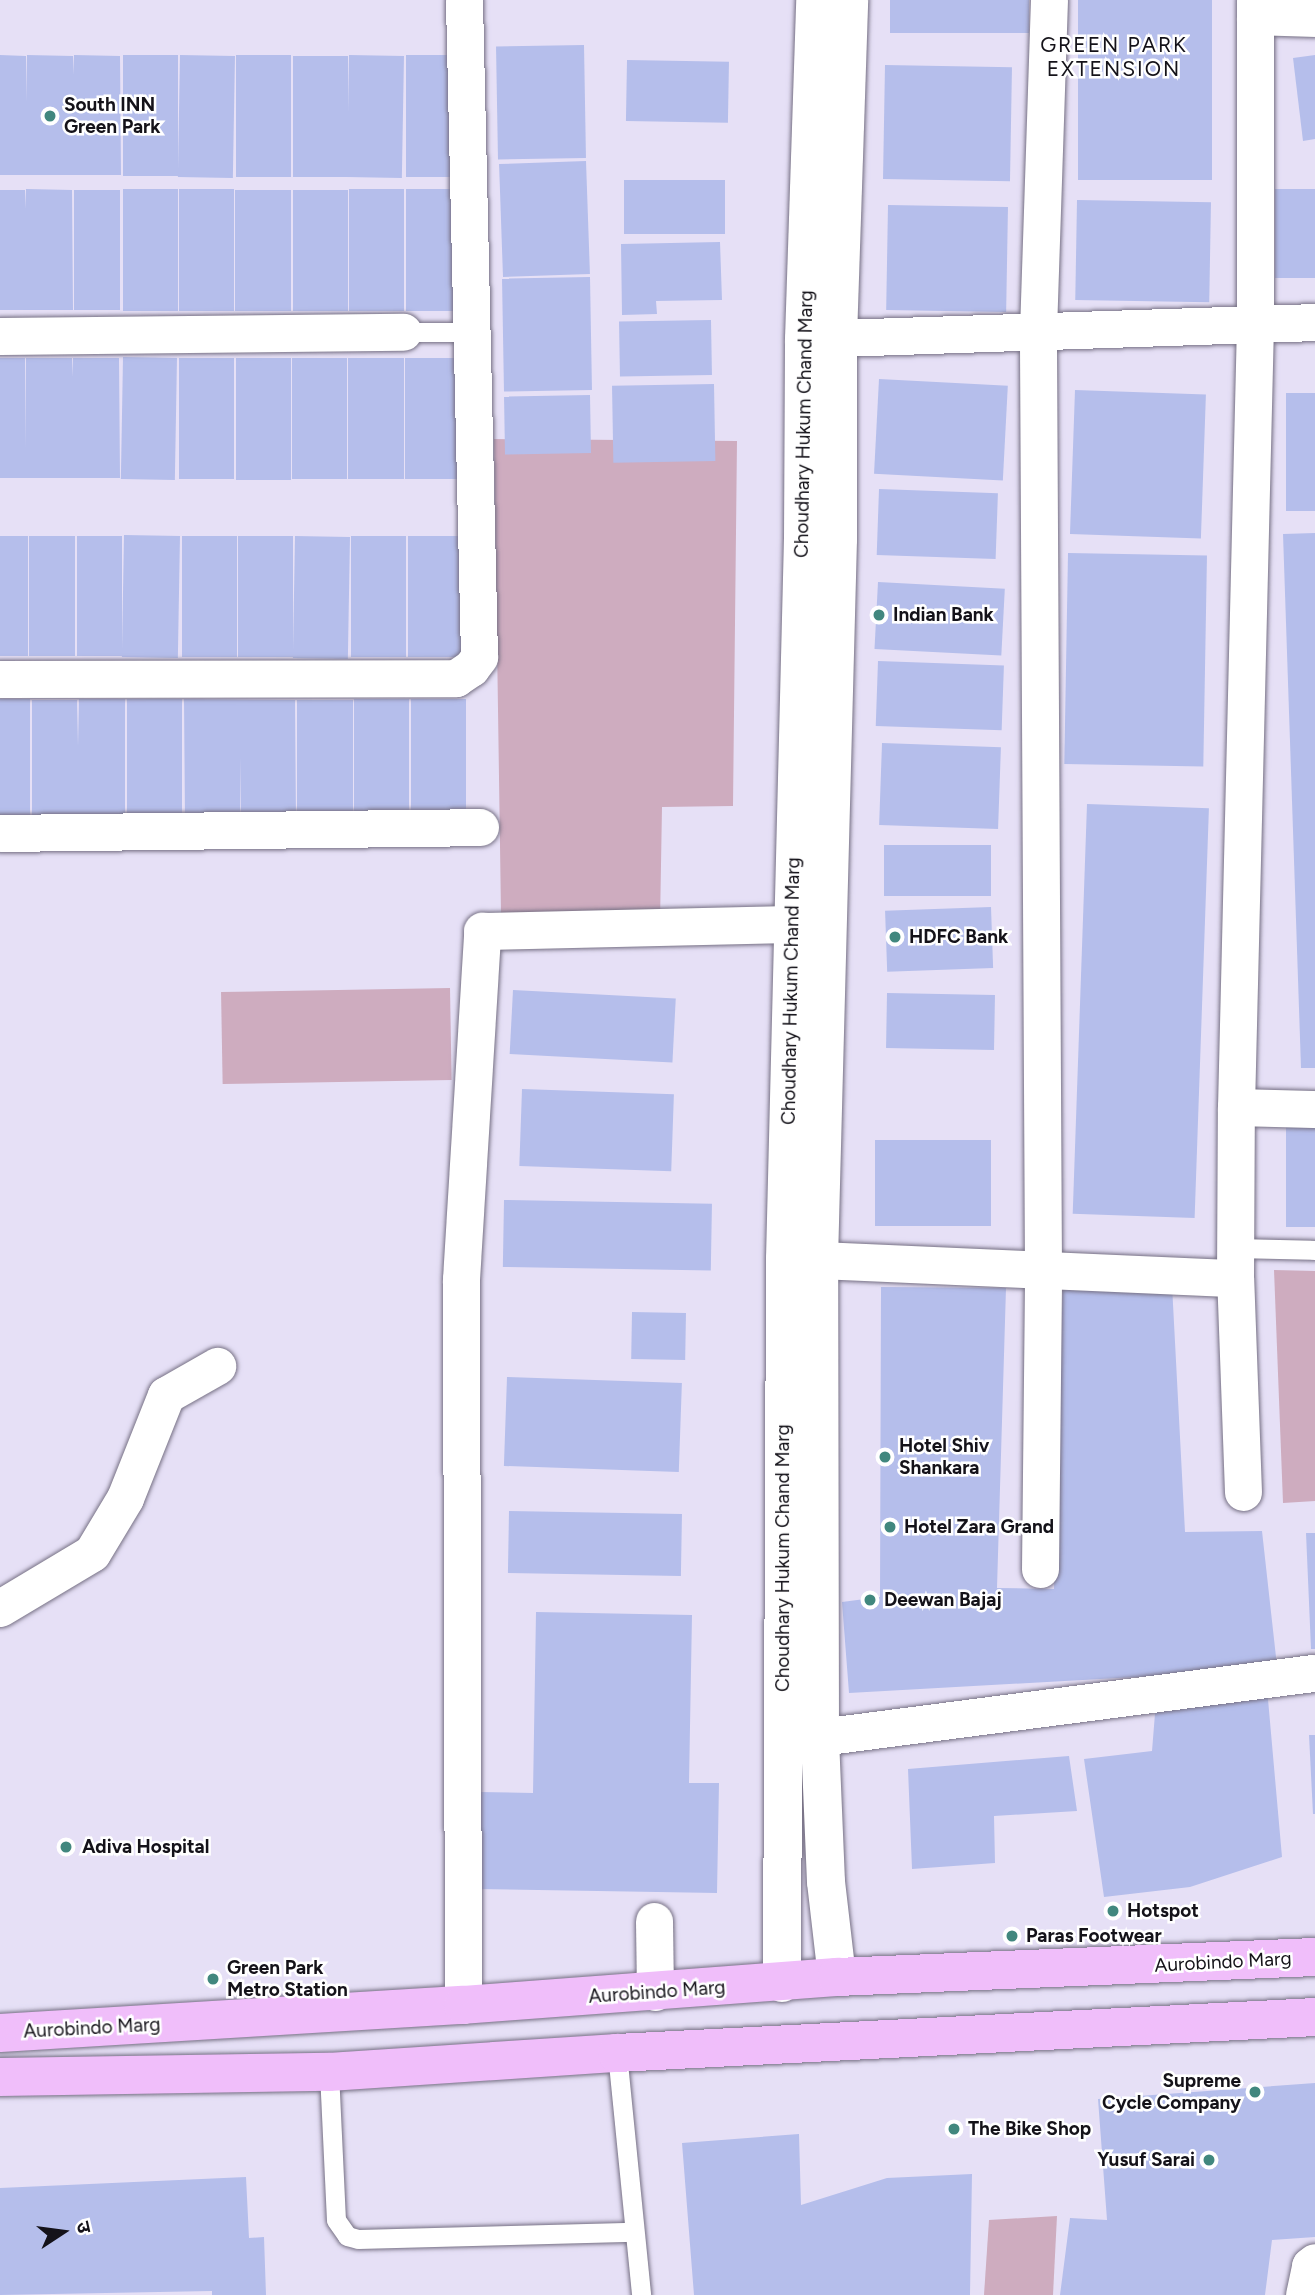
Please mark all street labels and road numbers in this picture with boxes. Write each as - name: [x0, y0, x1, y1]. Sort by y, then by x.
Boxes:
- street label: Choudhary Hukum Chand Marg: [790, 290, 818, 558]
- street label: Choudhary Hukum Chand Marg: [777, 857, 805, 1125]
- street label: Choudhary Hukum Chand Marg: [772, 1424, 794, 1692]
- street label: Aurobindo Marg: [1154, 1947, 1292, 1977]
- street label: Aurobindo Marg: [588, 1976, 726, 2008]
- street label: Aurobindo Marg: [23, 2013, 161, 2043]

